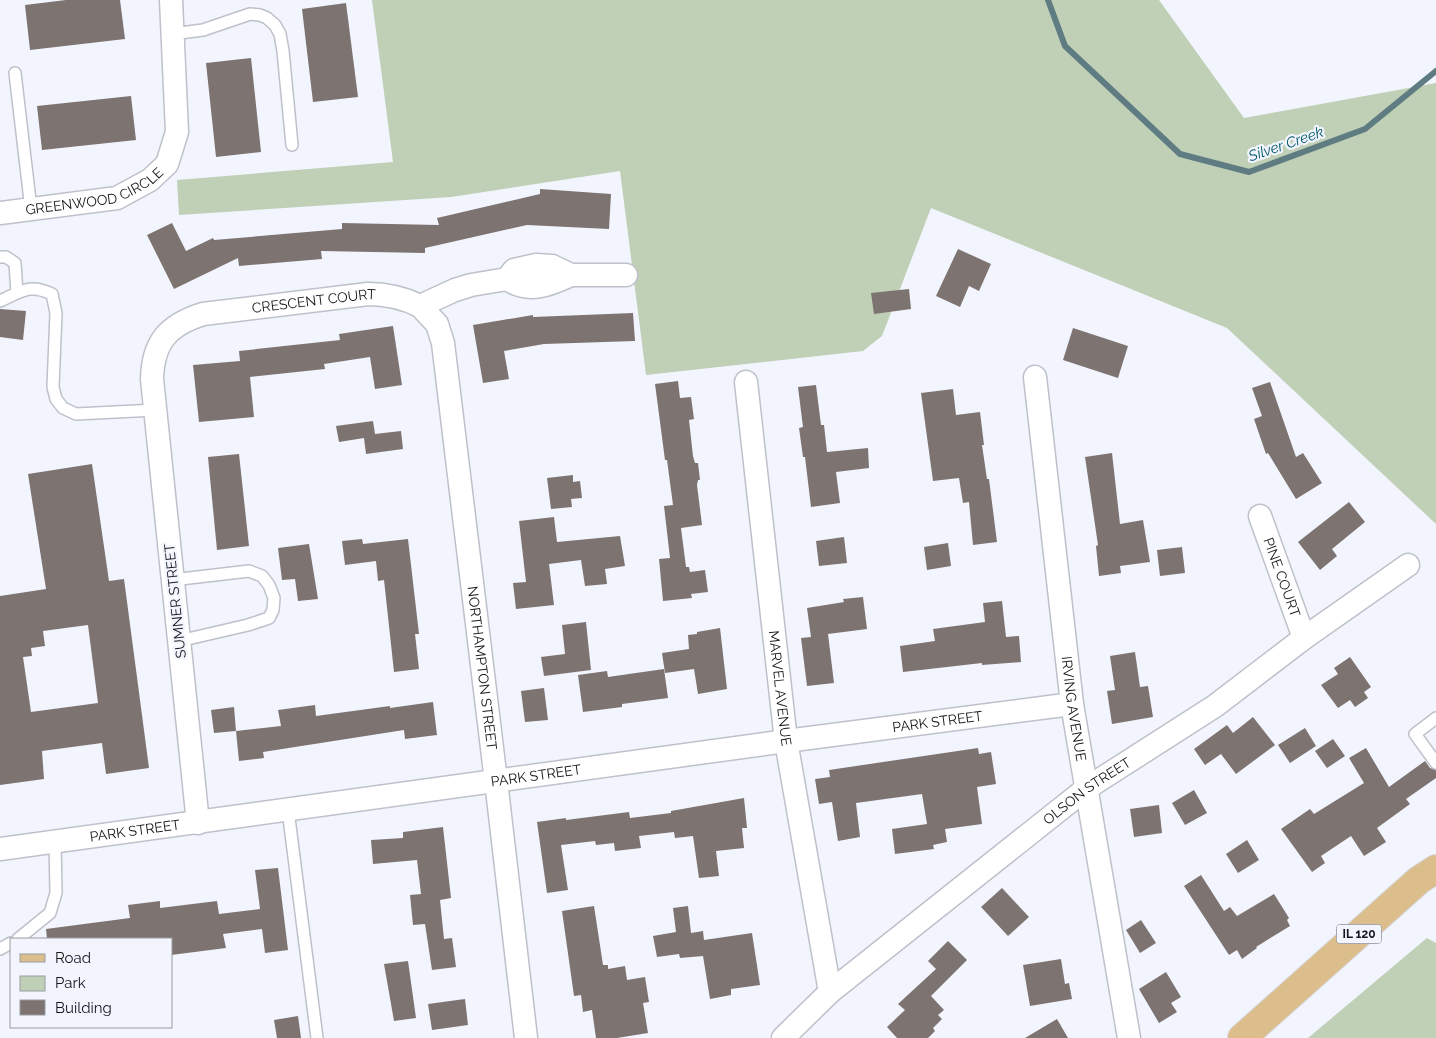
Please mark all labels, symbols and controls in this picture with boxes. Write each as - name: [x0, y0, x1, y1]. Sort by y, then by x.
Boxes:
- water label: Silver Creek: [1245, 123, 1326, 166]
- street label: GREENWOOD CIRCLE: [25, 164, 166, 218]
- street label: CRESCENT COURT: [251, 286, 376, 316]
- street label: PINE COURT: [1260, 535, 1304, 619]
- street label: SUMNER STREET: [161, 542, 189, 659]
- street label: NORTHAMPTON STREET: [464, 585, 500, 751]
- street label: MARVEL AVENUE: [766, 629, 795, 747]
- street label: IRVING AVENUE: [1059, 655, 1090, 762]
- street label: PARK STREET: [891, 708, 984, 735]
- street label: OLSON STREET: [1040, 754, 1134, 828]
- street label: PARK STREET: [490, 761, 583, 789]
- street label: PARK STREET: [89, 816, 181, 845]
- road number: IL 120: [1336, 924, 1382, 944]
- legend: [10, 938, 172, 1028]
- text: Road: [55, 949, 91, 967]
- text: Park: [55, 974, 86, 992]
- text: Building: [55, 999, 112, 1017]

